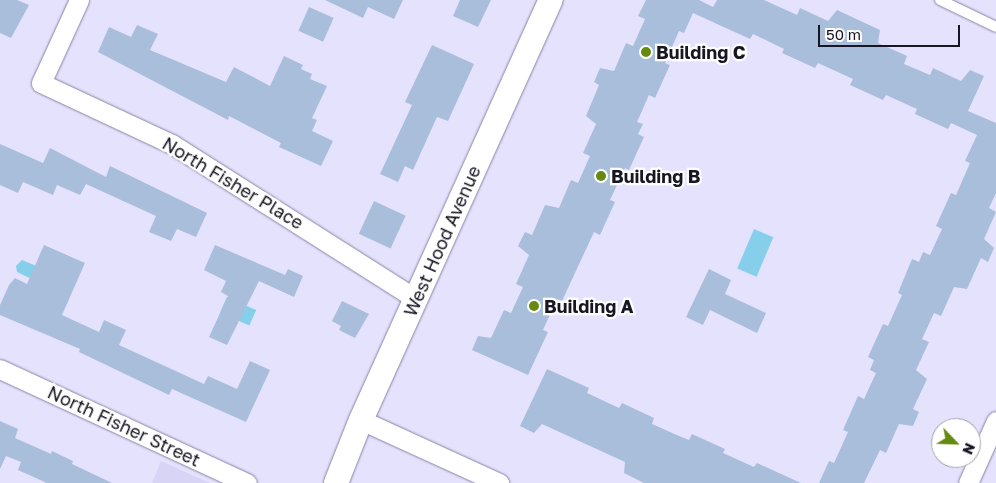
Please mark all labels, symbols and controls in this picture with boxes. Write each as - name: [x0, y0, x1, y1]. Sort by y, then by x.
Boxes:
- scale bar: [821, 15, 964, 47]
- text: 50 m: [826, 25, 861, 43]
- place label: Building C: [656, 41, 746, 63]
- marker: Building C: [640, 46, 652, 58]
- street label: North Fisher Place: [159, 132, 307, 234]
- street label: West Hood Avenue: [399, 162, 485, 320]
- place label: Building B: [611, 165, 700, 187]
- marker: Building B: [595, 170, 607, 182]
- place label: Building A: [544, 295, 634, 317]
- marker: Building A: [528, 300, 540, 312]
- street label: North Fisher Street: [44, 381, 204, 471]
- north arrow: [931, 418, 981, 468]
- text: N: [959, 441, 979, 457]

